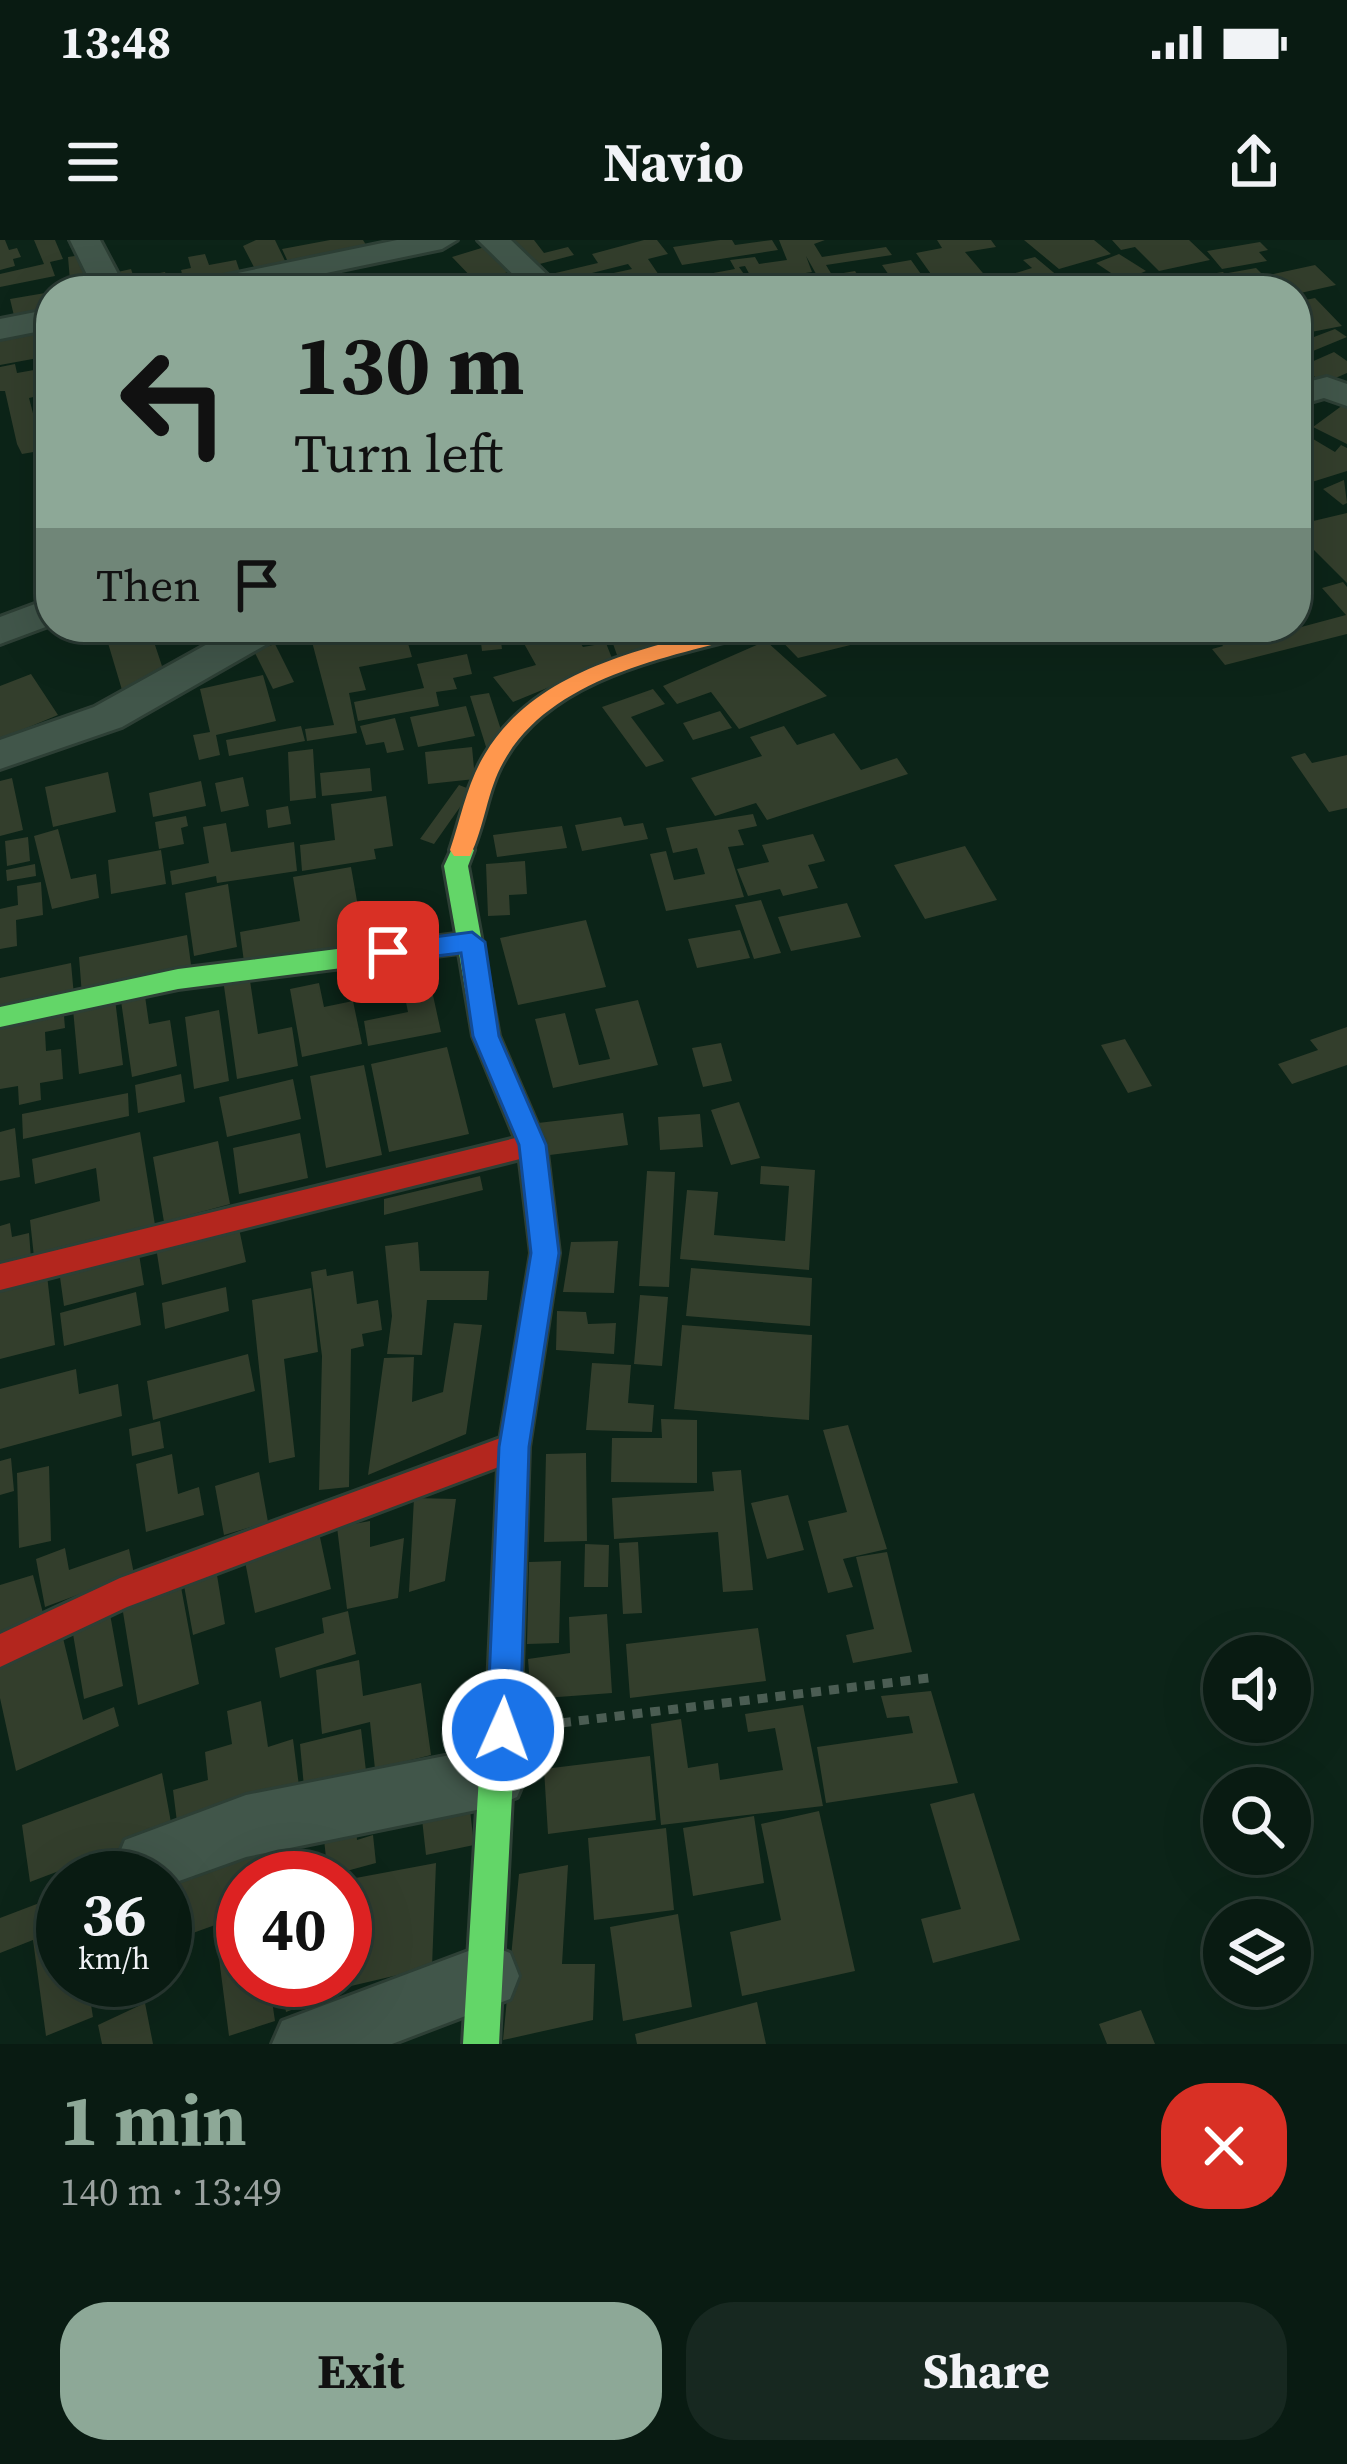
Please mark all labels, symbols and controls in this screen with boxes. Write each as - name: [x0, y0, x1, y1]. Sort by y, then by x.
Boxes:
- text: 13:48: [60, 11, 171, 73]
- text: Navio: [603, 125, 744, 199]
- icon: menu: [60, 129, 126, 195]
- icon: share: [1221, 129, 1287, 195]
- text: 130 m: [294, 307, 525, 422]
- icon: left: [96, 324, 252, 480]
- text: Turn left: [294, 416, 503, 490]
- icon: arrive: [224, 552, 290, 618]
- text: Then: [96, 554, 200, 616]
- pin: [337, 901, 439, 1003]
- icon: arrive: [355, 919, 421, 985]
- map controls: [1203, 1635, 1311, 2007]
- button: sound: [1203, 1635, 1311, 1743]
- position arrow: [440, 1667, 566, 1793]
- button: search: [1203, 1767, 1311, 1875]
- speed limit sign: 40: [216, 1851, 372, 2007]
- text: 36: [81, 1873, 147, 1955]
- button: layers: [1203, 1899, 1311, 2007]
- text: km/h: [78, 1938, 150, 1979]
- text: 1 min: [60, 2070, 247, 2169]
- button: close: [1161, 2083, 1287, 2209]
- text: 140 m · 13:49: [60, 2165, 282, 2218]
- button: Exit: [60, 2302, 662, 2440]
- button: Share: [686, 2302, 1287, 2440]

